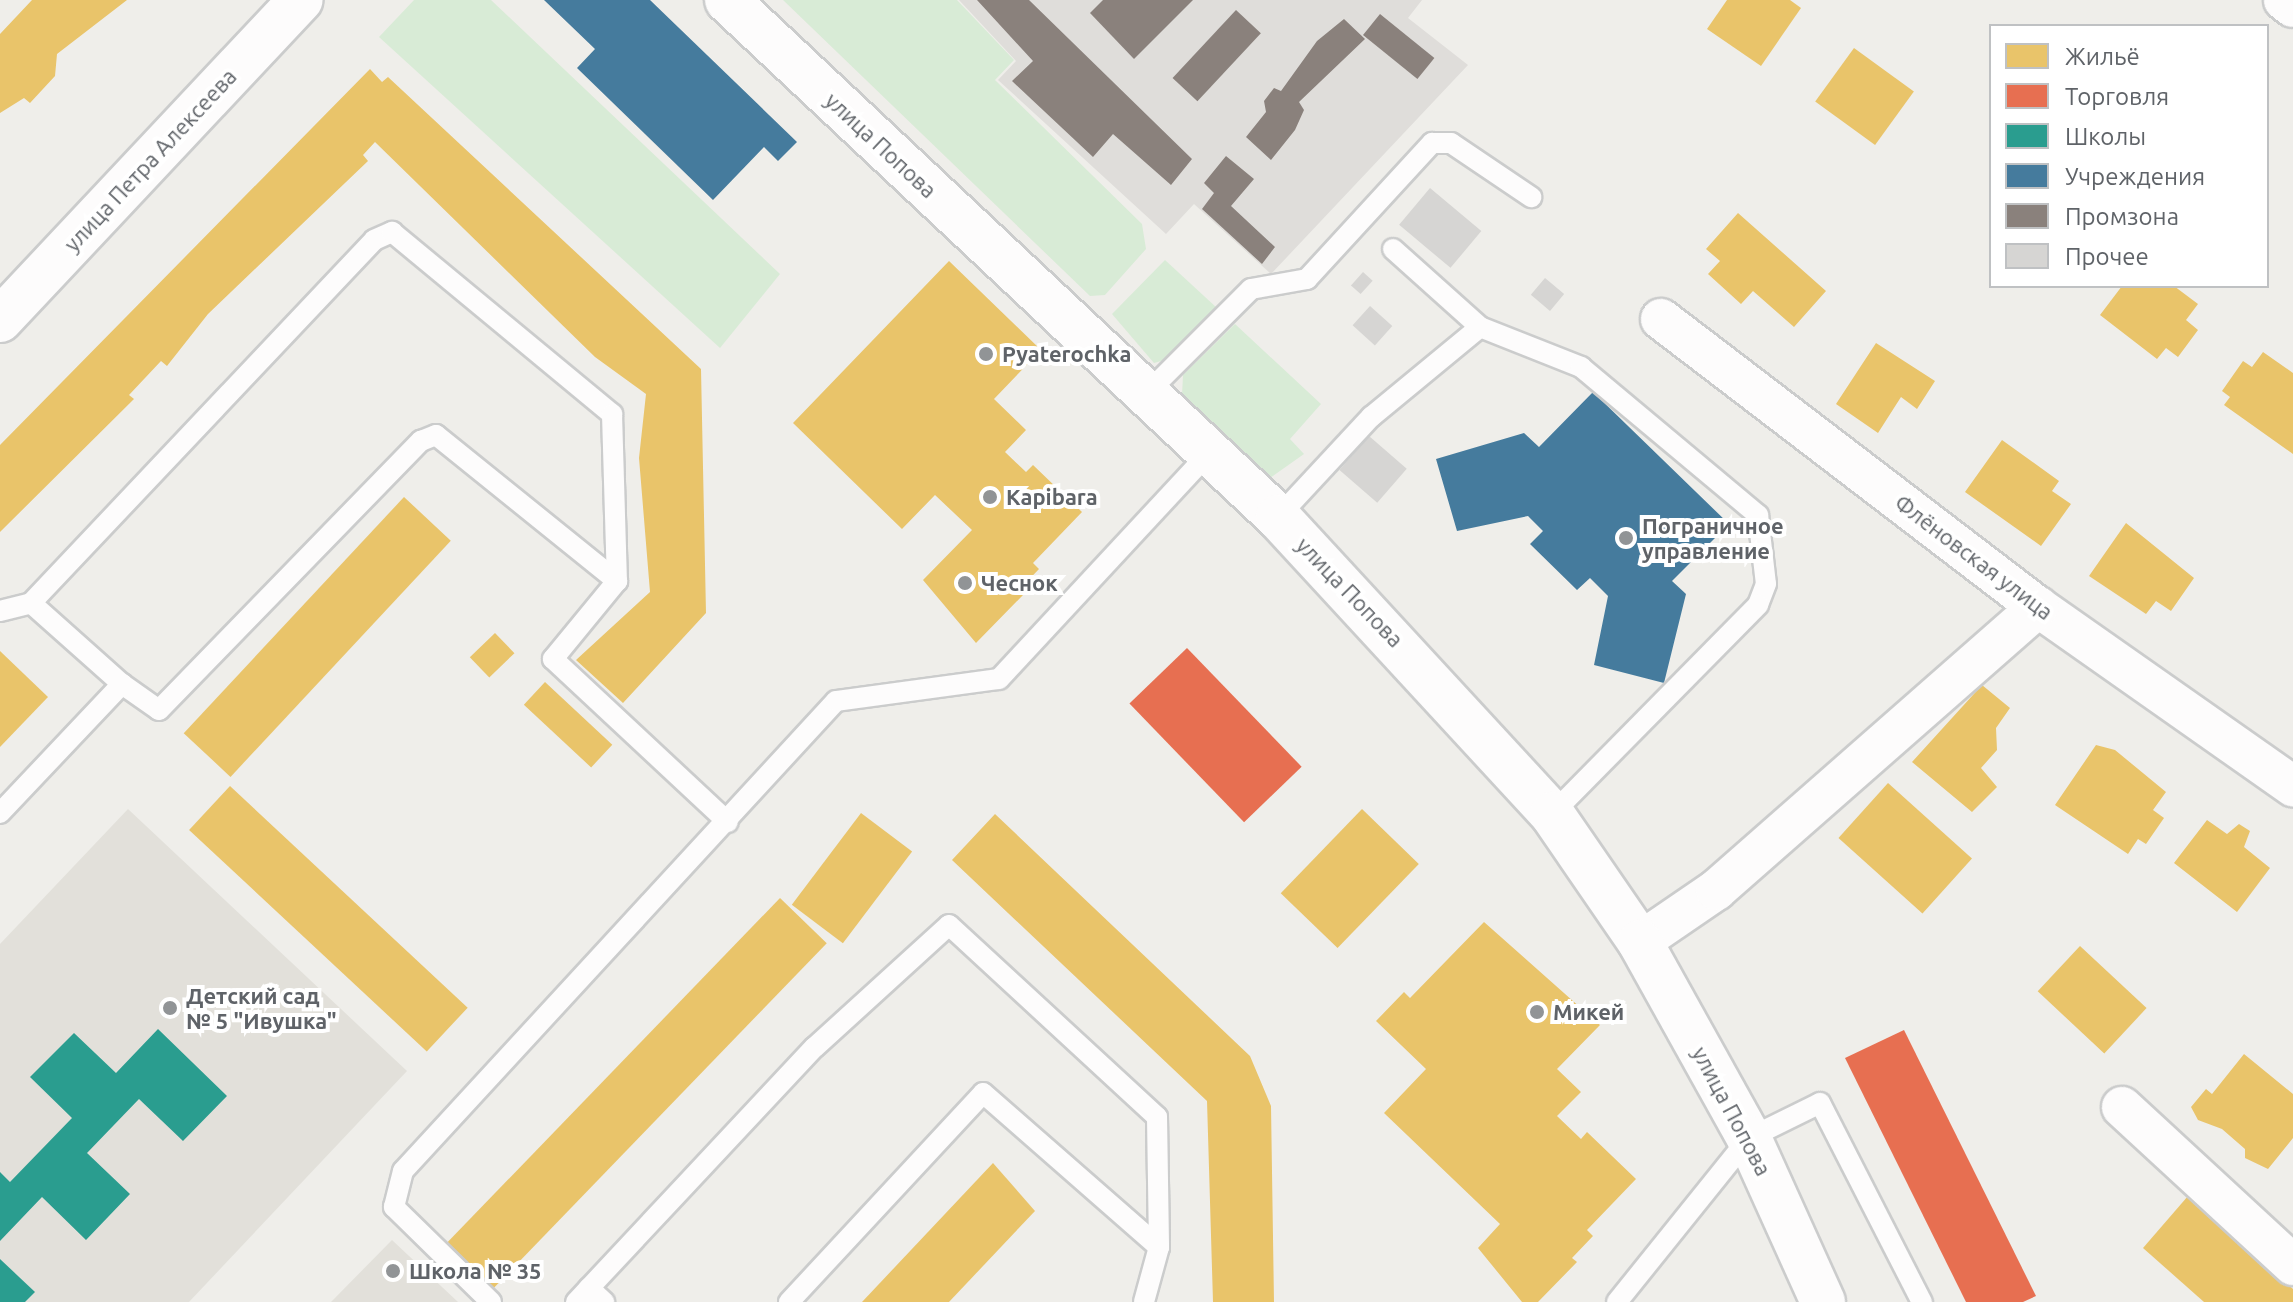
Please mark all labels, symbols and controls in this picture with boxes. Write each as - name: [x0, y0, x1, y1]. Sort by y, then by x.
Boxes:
- legend: [1989, 24, 2269, 288]
- text: Жильё: [2065, 43, 2140, 70]
- street label: улица Петра Алексеева: [58, 63, 242, 257]
- text: Торговля: [2065, 83, 2169, 110]
- street label: улица Попова: [820, 87, 942, 203]
- text: Школы: [2065, 123, 2146, 150]
- text: Учреждения: [2065, 163, 2205, 190]
- text: Промзона: [2065, 203, 2179, 230]
- text: Прочее: [2065, 243, 2149, 270]
- place label: Pyaterochka: [1002, 341, 1131, 367]
- marker: Pyaterochka: [977, 345, 995, 363]
- place label: Kapibara: [1006, 484, 1098, 510]
- marker: Kapibara: [981, 488, 999, 506]
- street label: Флёновская улица: [1890, 489, 2058, 625]
- place label: Пограничное управление: [1642, 512, 1784, 564]
- marker: Пограничное управление: [1617, 529, 1635, 547]
- street label: улица Попова: [1291, 532, 1409, 652]
- place label: Чеснок: [981, 570, 1058, 596]
- marker: Чеснок: [956, 574, 974, 592]
- place label: Детский сад № 5 "Ивушка": [186, 982, 337, 1034]
- marker: Детский сад № 5 "Ивушка": [161, 999, 179, 1017]
- place label: Микей: [1553, 999, 1624, 1025]
- marker: Микей: [1528, 1003, 1546, 1021]
- street label: улица Попова: [1687, 1042, 1777, 1180]
- place label: Школа № 35: [409, 1258, 542, 1284]
- marker: Школа № 35: [384, 1262, 402, 1280]

